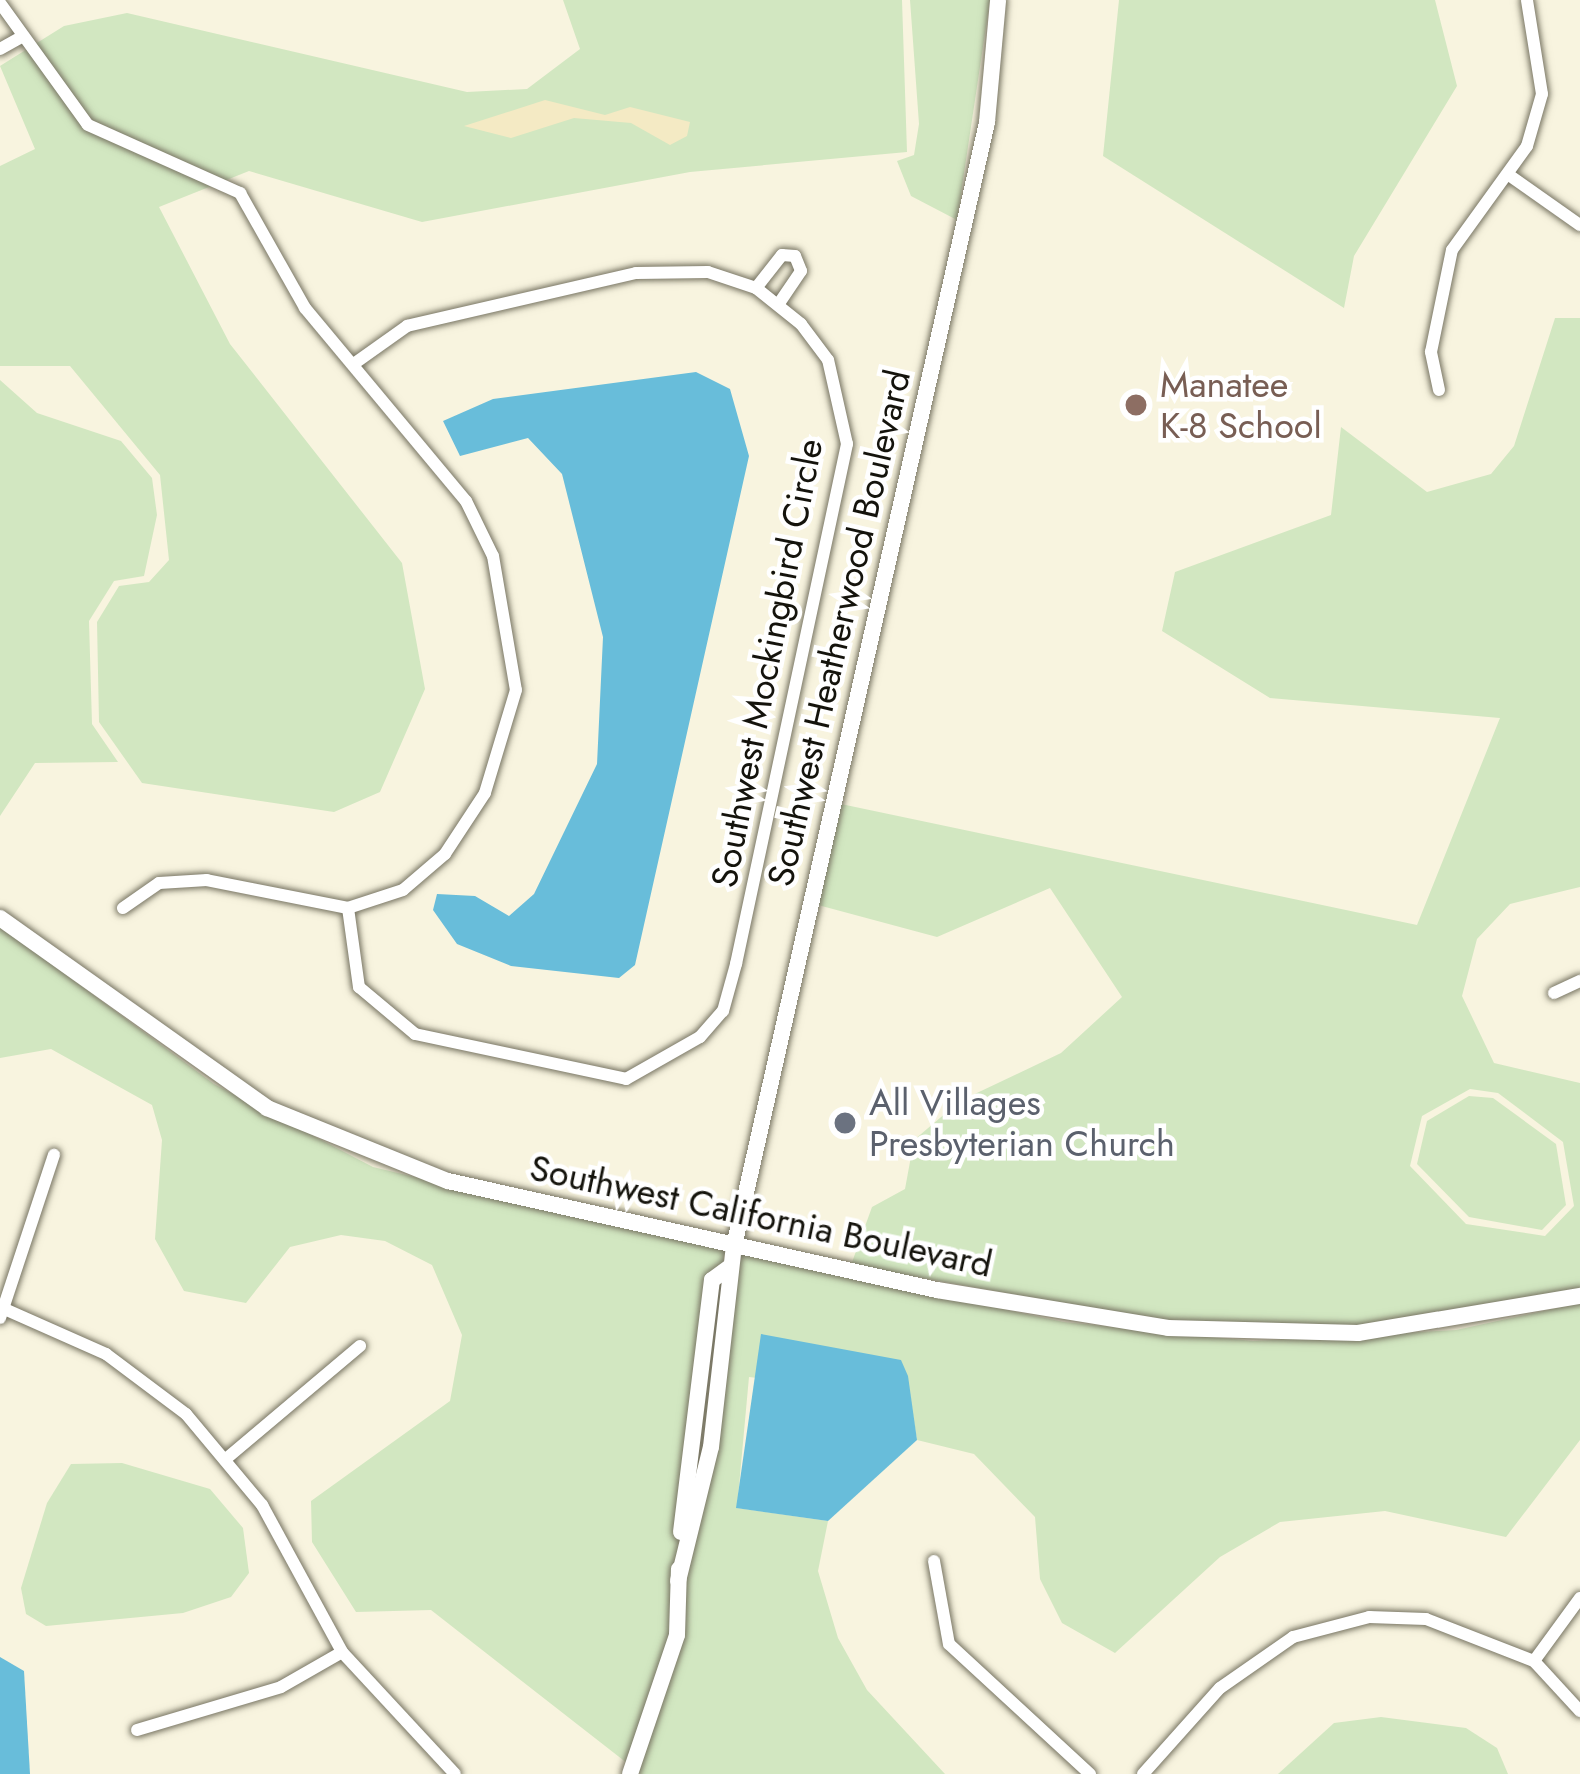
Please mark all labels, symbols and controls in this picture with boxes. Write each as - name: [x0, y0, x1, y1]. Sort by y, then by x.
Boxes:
- place label: Manatee K-8 School: [1160, 362, 1322, 447]
- street label: Southwest Heatherwood Boulevard: [758, 366, 920, 890]
- marker: Manatee K-8 School: [1123, 392, 1149, 418]
- street label: Southwest Mockingbird Circle: [702, 435, 832, 891]
- place label: All Villages Presbyterian Church: [869, 1080, 1175, 1165]
- marker: All Villages Presbyterian Church: [832, 1110, 858, 1136]
- street label: Southwest California Boulevard: [526, 1146, 996, 1286]

